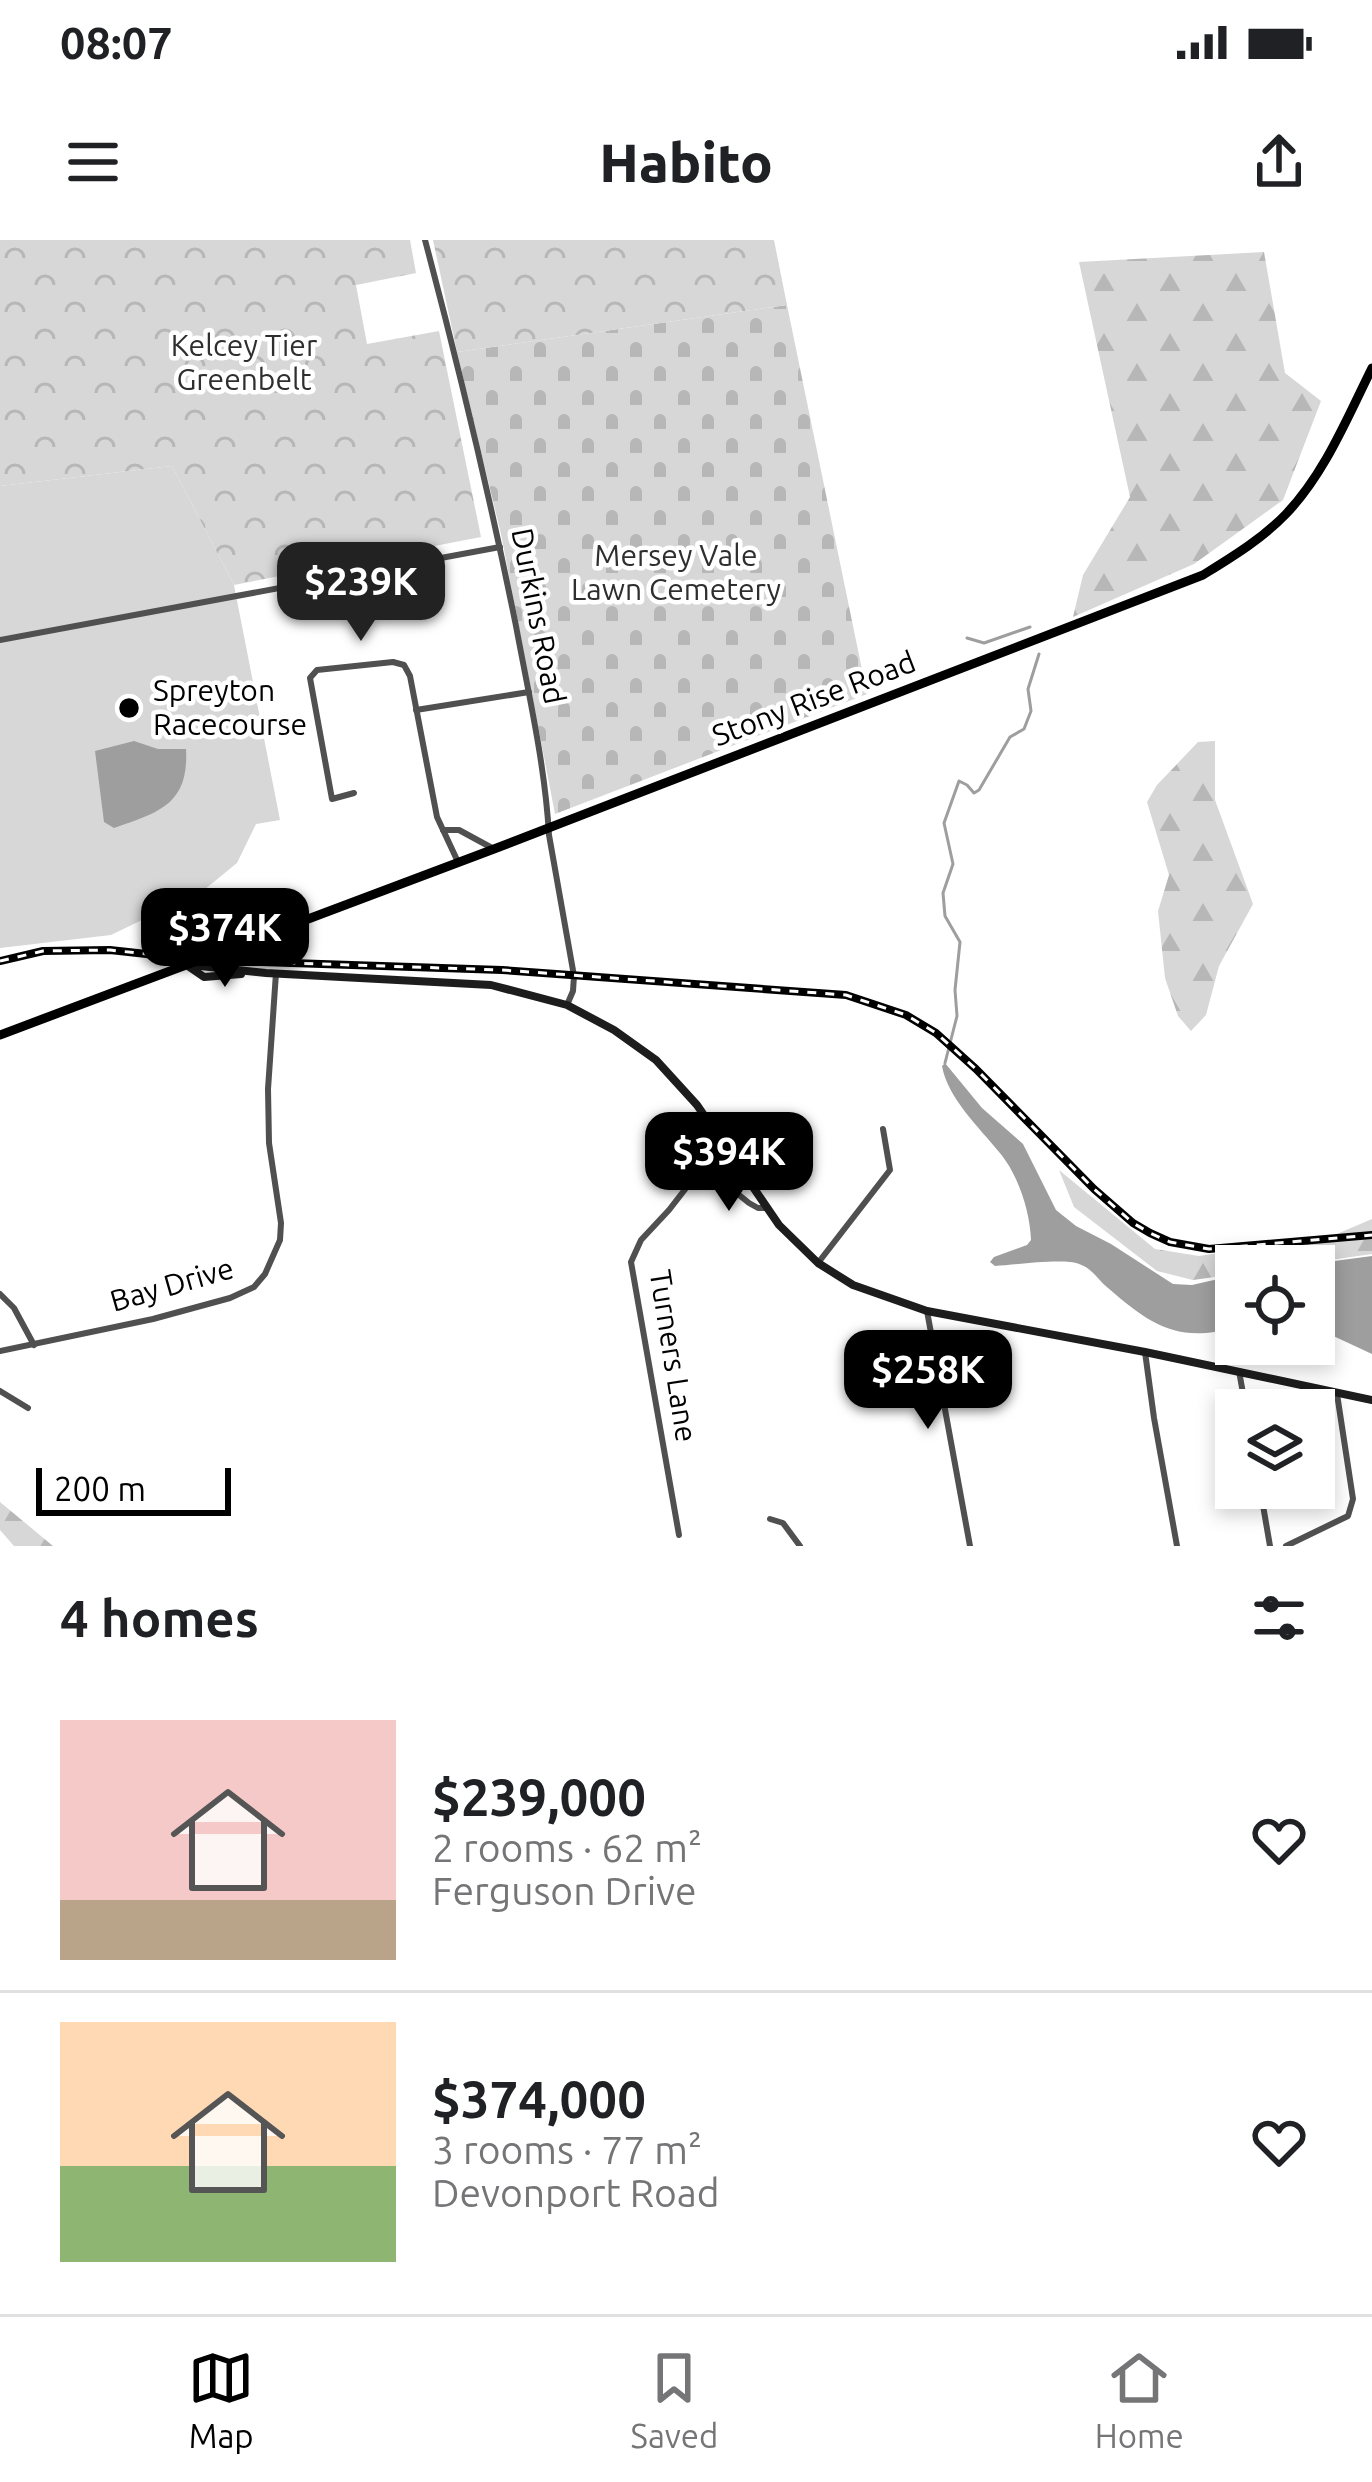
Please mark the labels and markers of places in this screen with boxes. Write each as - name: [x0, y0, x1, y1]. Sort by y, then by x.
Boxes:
- pin: $239K: [277, 542, 445, 644]
- place label: Spreyton Racecourse: [153, 673, 307, 741]
- marker: Spreyton Racecourse: [116, 695, 142, 721]
- pin: $374K: [141, 888, 309, 990]
- pin: $394K: [645, 1112, 813, 1214]
- pin: $258K: [844, 1330, 1012, 1432]

